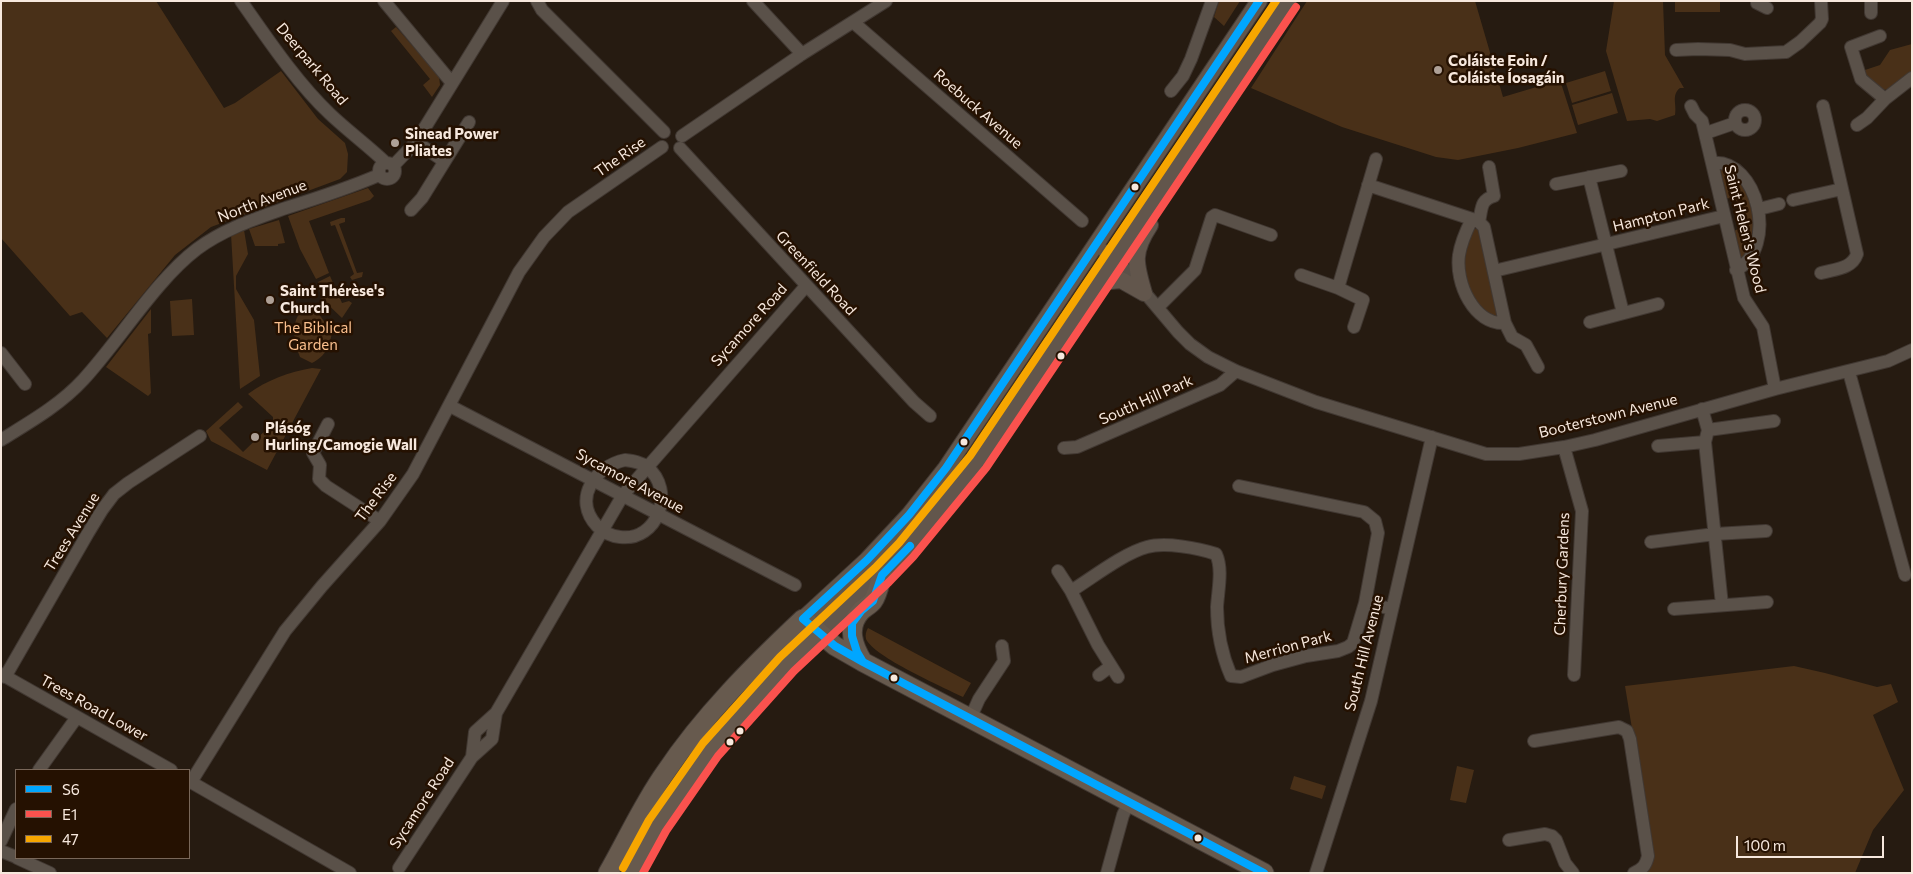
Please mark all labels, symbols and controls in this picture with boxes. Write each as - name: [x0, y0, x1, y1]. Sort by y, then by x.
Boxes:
- street label: Deerpark Road: [272, 19, 352, 109]
- place label: Coláiste Eoin / Coláiste Íosagáin: [1448, 52, 1565, 87]
- marker: Coláiste Eoin / Coláiste Íosagáin: [1432, 64, 1444, 76]
- street label: Roebuck Avenue: [930, 65, 1026, 153]
- place label: Sinead Power Pliates: [405, 125, 499, 160]
- street label: The Rise: [591, 133, 649, 181]
- marker: Sinead Power Pliates: [389, 137, 401, 149]
- street label: Saint Helen's Wood: [1720, 163, 1770, 295]
- street label: North Avenue: [215, 176, 309, 226]
- unlabelled marker: [1130, 182, 1140, 192]
- street label: Hampton Park: [1611, 194, 1711, 236]
- street label: Greenfield Road: [772, 227, 860, 319]
- street label: Sycamore Road: [707, 280, 791, 370]
- place label: Saint Thérèse's Church: [280, 282, 384, 317]
- marker: Saint Thérèse's Church: [264, 294, 276, 306]
- park label: The Biblical Garden: [274, 319, 352, 354]
- unlabelled marker: [1056, 351, 1066, 361]
- street label: South Hill Park: [1096, 371, 1196, 429]
- street label: Booterstown Avenue: [1537, 390, 1679, 442]
- place label: Plásóg Hurling/Camogie Wall: [265, 419, 417, 454]
- marker: Plásóg Hurling/Camogie Wall: [249, 431, 261, 443]
- unlabelled marker: [959, 437, 969, 447]
- street label: Sycamore Avenue: [573, 445, 687, 517]
- street label: The Rise: [351, 469, 401, 525]
- street label: Trees Avenue: [41, 489, 103, 575]
- street label: Cherbury Gardens: [1551, 512, 1573, 636]
- street label: South Hill Avenue: [1341, 593, 1387, 713]
- street label: Merrion Park: [1242, 627, 1334, 667]
- street label: Trees Road Lower: [37, 671, 151, 745]
- unlabelled marker: [889, 673, 899, 683]
- unlabelled marker: [735, 726, 745, 736]
- unlabelled marker: [725, 737, 735, 747]
- street label: Sycamore Road: [386, 754, 458, 852]
- legend: [15, 769, 190, 859]
- text: S6: [62, 780, 80, 798]
- text: E1: [62, 805, 77, 823]
- scale bar: [1738, 826, 1886, 858]
- text: 47: [62, 830, 79, 848]
- unlabelled marker: [1193, 833, 1203, 843]
- text: 100 m: [1744, 836, 1786, 854]

